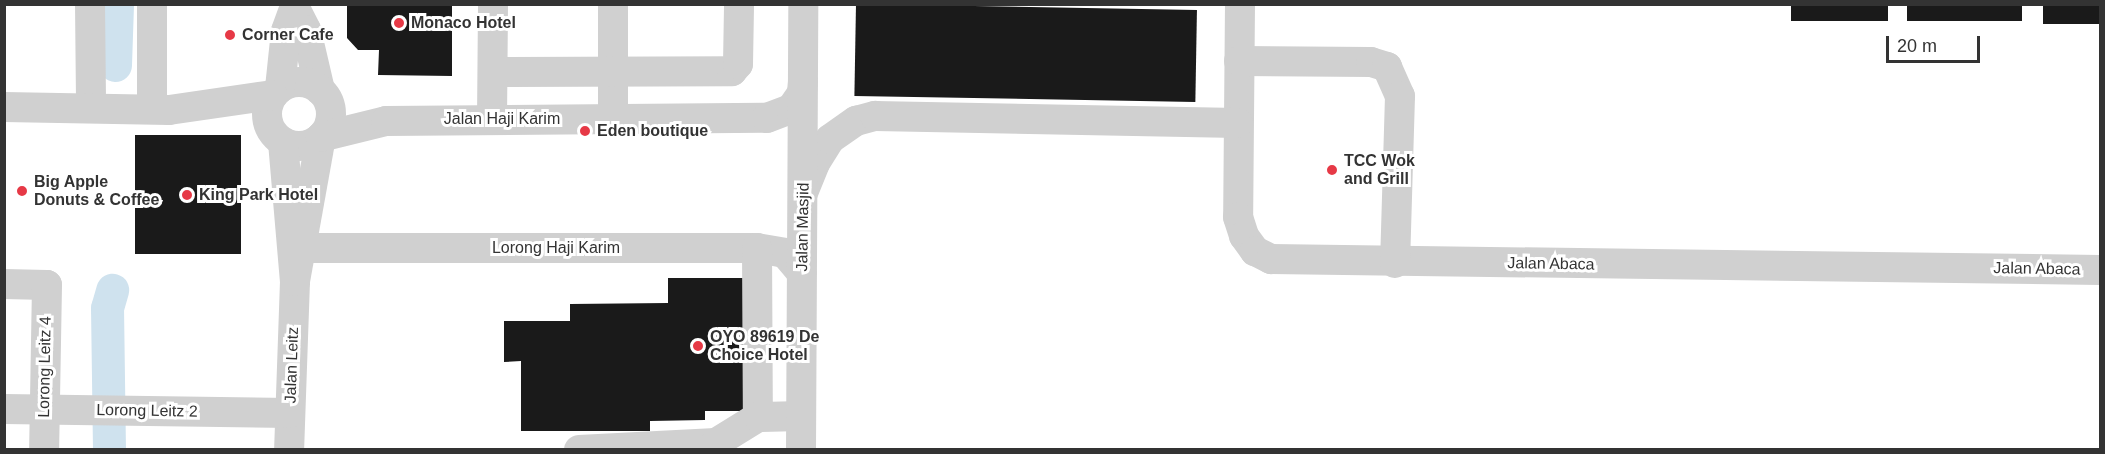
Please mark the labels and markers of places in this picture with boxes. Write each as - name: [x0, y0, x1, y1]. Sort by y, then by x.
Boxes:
- place label: Monaco Hotel: [411, 13, 516, 33]
- marker: Monaco Hotel: [392, 16, 406, 30]
- place label: Corner Cafe: [242, 25, 334, 45]
- marker: Corner Cafe: [223, 28, 237, 42]
- place label: Eden boutique: [597, 121, 708, 141]
- marker: Eden boutique: [578, 124, 592, 138]
- place label: TCC Wok and Grill: [1344, 151, 1415, 189]
- marker: TCC Wok and Grill: [1325, 163, 1339, 177]
- place label: Big Apple Donuts & Coffee: [34, 172, 159, 210]
- marker: Big Apple Donuts & Coffee: [15, 184, 29, 198]
- place label: King Park Hotel: [199, 185, 318, 205]
- marker: King Park Hotel: [180, 188, 194, 202]
- place label: OYO 89619 De Choice Hotel: [710, 327, 819, 365]
- marker: OYO 89619 De Choice Hotel: [691, 339, 705, 353]

